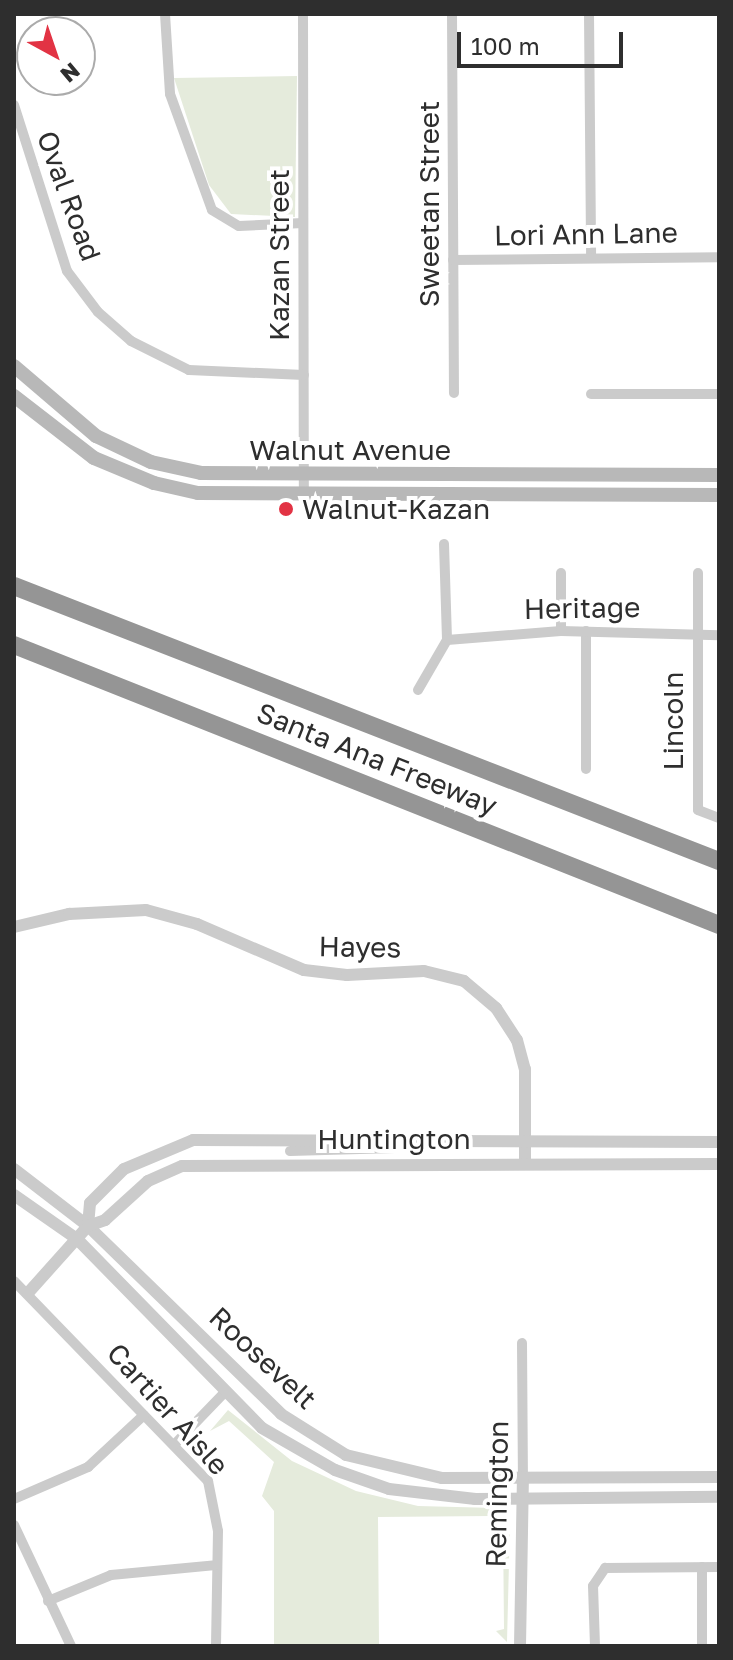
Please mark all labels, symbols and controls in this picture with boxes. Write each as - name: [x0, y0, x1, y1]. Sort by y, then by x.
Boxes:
- north arrow: [16, 16, 96, 96]
- scale bar: [461, 16, 627, 66]
- text: 100 m: [471, 31, 540, 60]
- text: N: [55, 58, 86, 89]
- street label: Sweetan Street: [412, 101, 446, 307]
- street label: Oval Road: [30, 126, 108, 266]
- street label: Kazan Street: [262, 169, 296, 341]
- street label: Lori Ann Lane: [494, 216, 678, 252]
- street label: Walnut Avenue: [249, 433, 451, 467]
- place label: Walnut-Kazan: [302, 492, 490, 526]
- marker: Walnut-Kazan: [277, 500, 295, 518]
- street label: Heritage: [524, 590, 640, 626]
- street label: Lincoln: [656, 672, 690, 770]
- street label: Santa Ana Freeway: [252, 695, 502, 823]
- street label: Hayes: [318, 929, 402, 965]
- street label: Huntington: [317, 1122, 471, 1156]
- street label: Roosevelt: [203, 1300, 323, 1416]
- street label: Cartier Aisle: [100, 1336, 236, 1482]
- street label: Remington: [479, 1420, 515, 1568]

